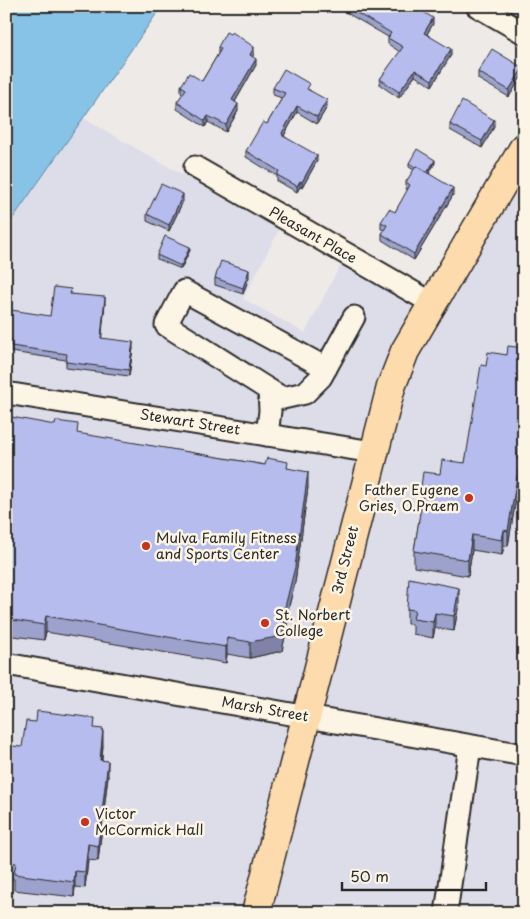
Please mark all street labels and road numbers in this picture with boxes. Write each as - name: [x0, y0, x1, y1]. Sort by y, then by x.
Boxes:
- street label: Pleasant Place: [266, 201, 361, 268]
- street label: Stewart Street: [139, 403, 242, 440]
- street label: 3rd Street: [326, 523, 363, 596]
- street label: Marsh Street: [220, 691, 310, 727]

